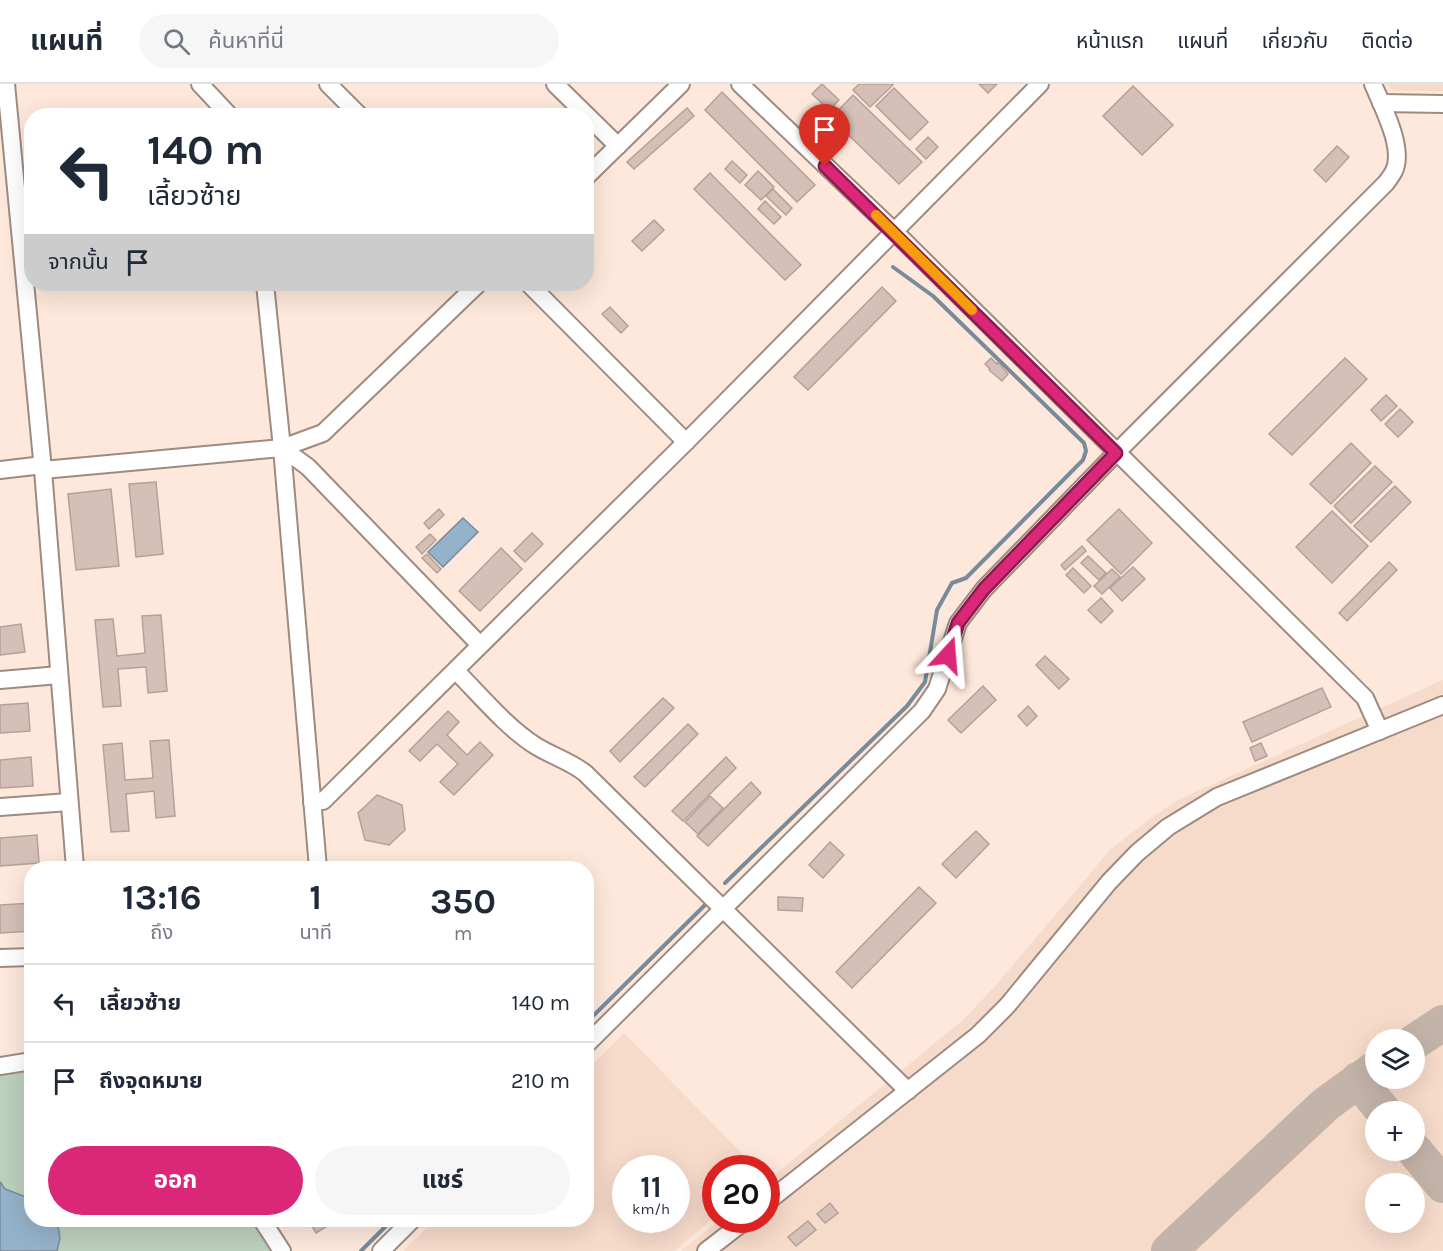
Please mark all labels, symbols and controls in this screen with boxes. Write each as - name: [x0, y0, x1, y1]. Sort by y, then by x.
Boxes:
- search box: [139, 14, 559, 68]
- text: แผนที่: [30, 24, 103, 57]
- icon: search: [160, 25, 193, 58]
- text: ค้นหาที่นี่: [208, 28, 284, 54]
- text: หน้าแรก: [1076, 29, 1144, 53]
- text: แผนที่: [1177, 29, 1228, 53]
- text: เกี่ยวกับ: [1261, 29, 1328, 53]
- text: ติดต่อ: [1361, 29, 1413, 53]
- pin: [799, 104, 850, 166]
- icon: arrive: [808, 113, 841, 146]
- text: 140 m: [147, 125, 264, 175]
- icon: left: [48, 132, 126, 210]
- text: เลี้ยวซ้าย: [147, 180, 241, 212]
- icon: arrive: [121, 246, 154, 279]
- text: จากนั้น: [48, 249, 109, 275]
- position arrow: [916, 623, 980, 687]
- text: 13:16: [122, 876, 202, 918]
- text: 1: [309, 876, 322, 918]
- text: 350: [430, 880, 496, 922]
- text: ถึง: [150, 921, 173, 944]
- text: นาที: [299, 921, 332, 944]
- text: m: [454, 922, 472, 945]
- icon: left: [48, 987, 81, 1020]
- text: เลี้ยวซ้าย: [99, 990, 181, 1016]
- text: 140 m: [512, 990, 570, 1016]
- map controls: [1365, 1029, 1425, 1233]
- button: layers: [1365, 1029, 1425, 1089]
- icon: arrive: [48, 1065, 81, 1098]
- text: ถึงจุดหมาย: [99, 1068, 203, 1094]
- text: 210 m: [511, 1068, 570, 1094]
- button: +: [1365, 1101, 1425, 1161]
- button: ออก: [48, 1146, 303, 1215]
- button: แชร์: [315, 1146, 570, 1215]
- speed limit sign: 20: [702, 1155, 780, 1233]
- text: 11: [640, 1169, 662, 1205]
- button: −: [1365, 1173, 1425, 1233]
- text: km/h: [632, 1200, 670, 1218]

